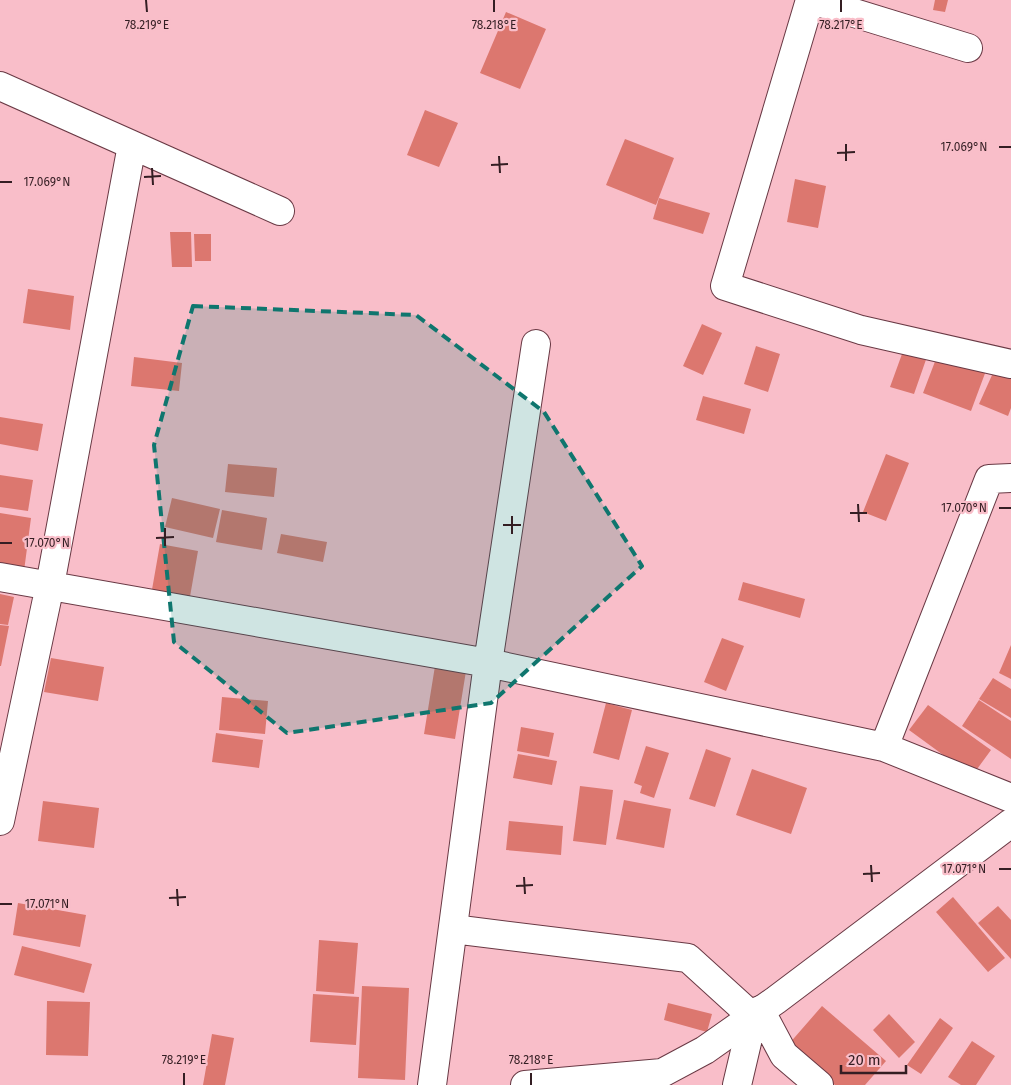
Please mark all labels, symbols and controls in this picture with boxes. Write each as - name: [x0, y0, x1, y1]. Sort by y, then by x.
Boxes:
- text: 78.219°E: [125, 18, 169, 32]
- text: 78.218°E: [472, 18, 516, 32]
- text: 78.217°E: [819, 18, 863, 32]
- text: 17.069°N: [941, 140, 987, 154]
- text: 17.069°N: [24, 175, 70, 189]
- text: 17.070°N: [941, 501, 987, 515]
- text: 17.070°N: [24, 536, 70, 550]
- text: 17.071°N: [942, 862, 986, 876]
- text: 17.071°N: [25, 897, 69, 911]
- scale bar: [841, 1042, 906, 1074]
- text: 20 m: [848, 1051, 881, 1069]
- text: 78.219°E: [162, 1053, 206, 1067]
- text: 78.218°E: [509, 1053, 553, 1067]

